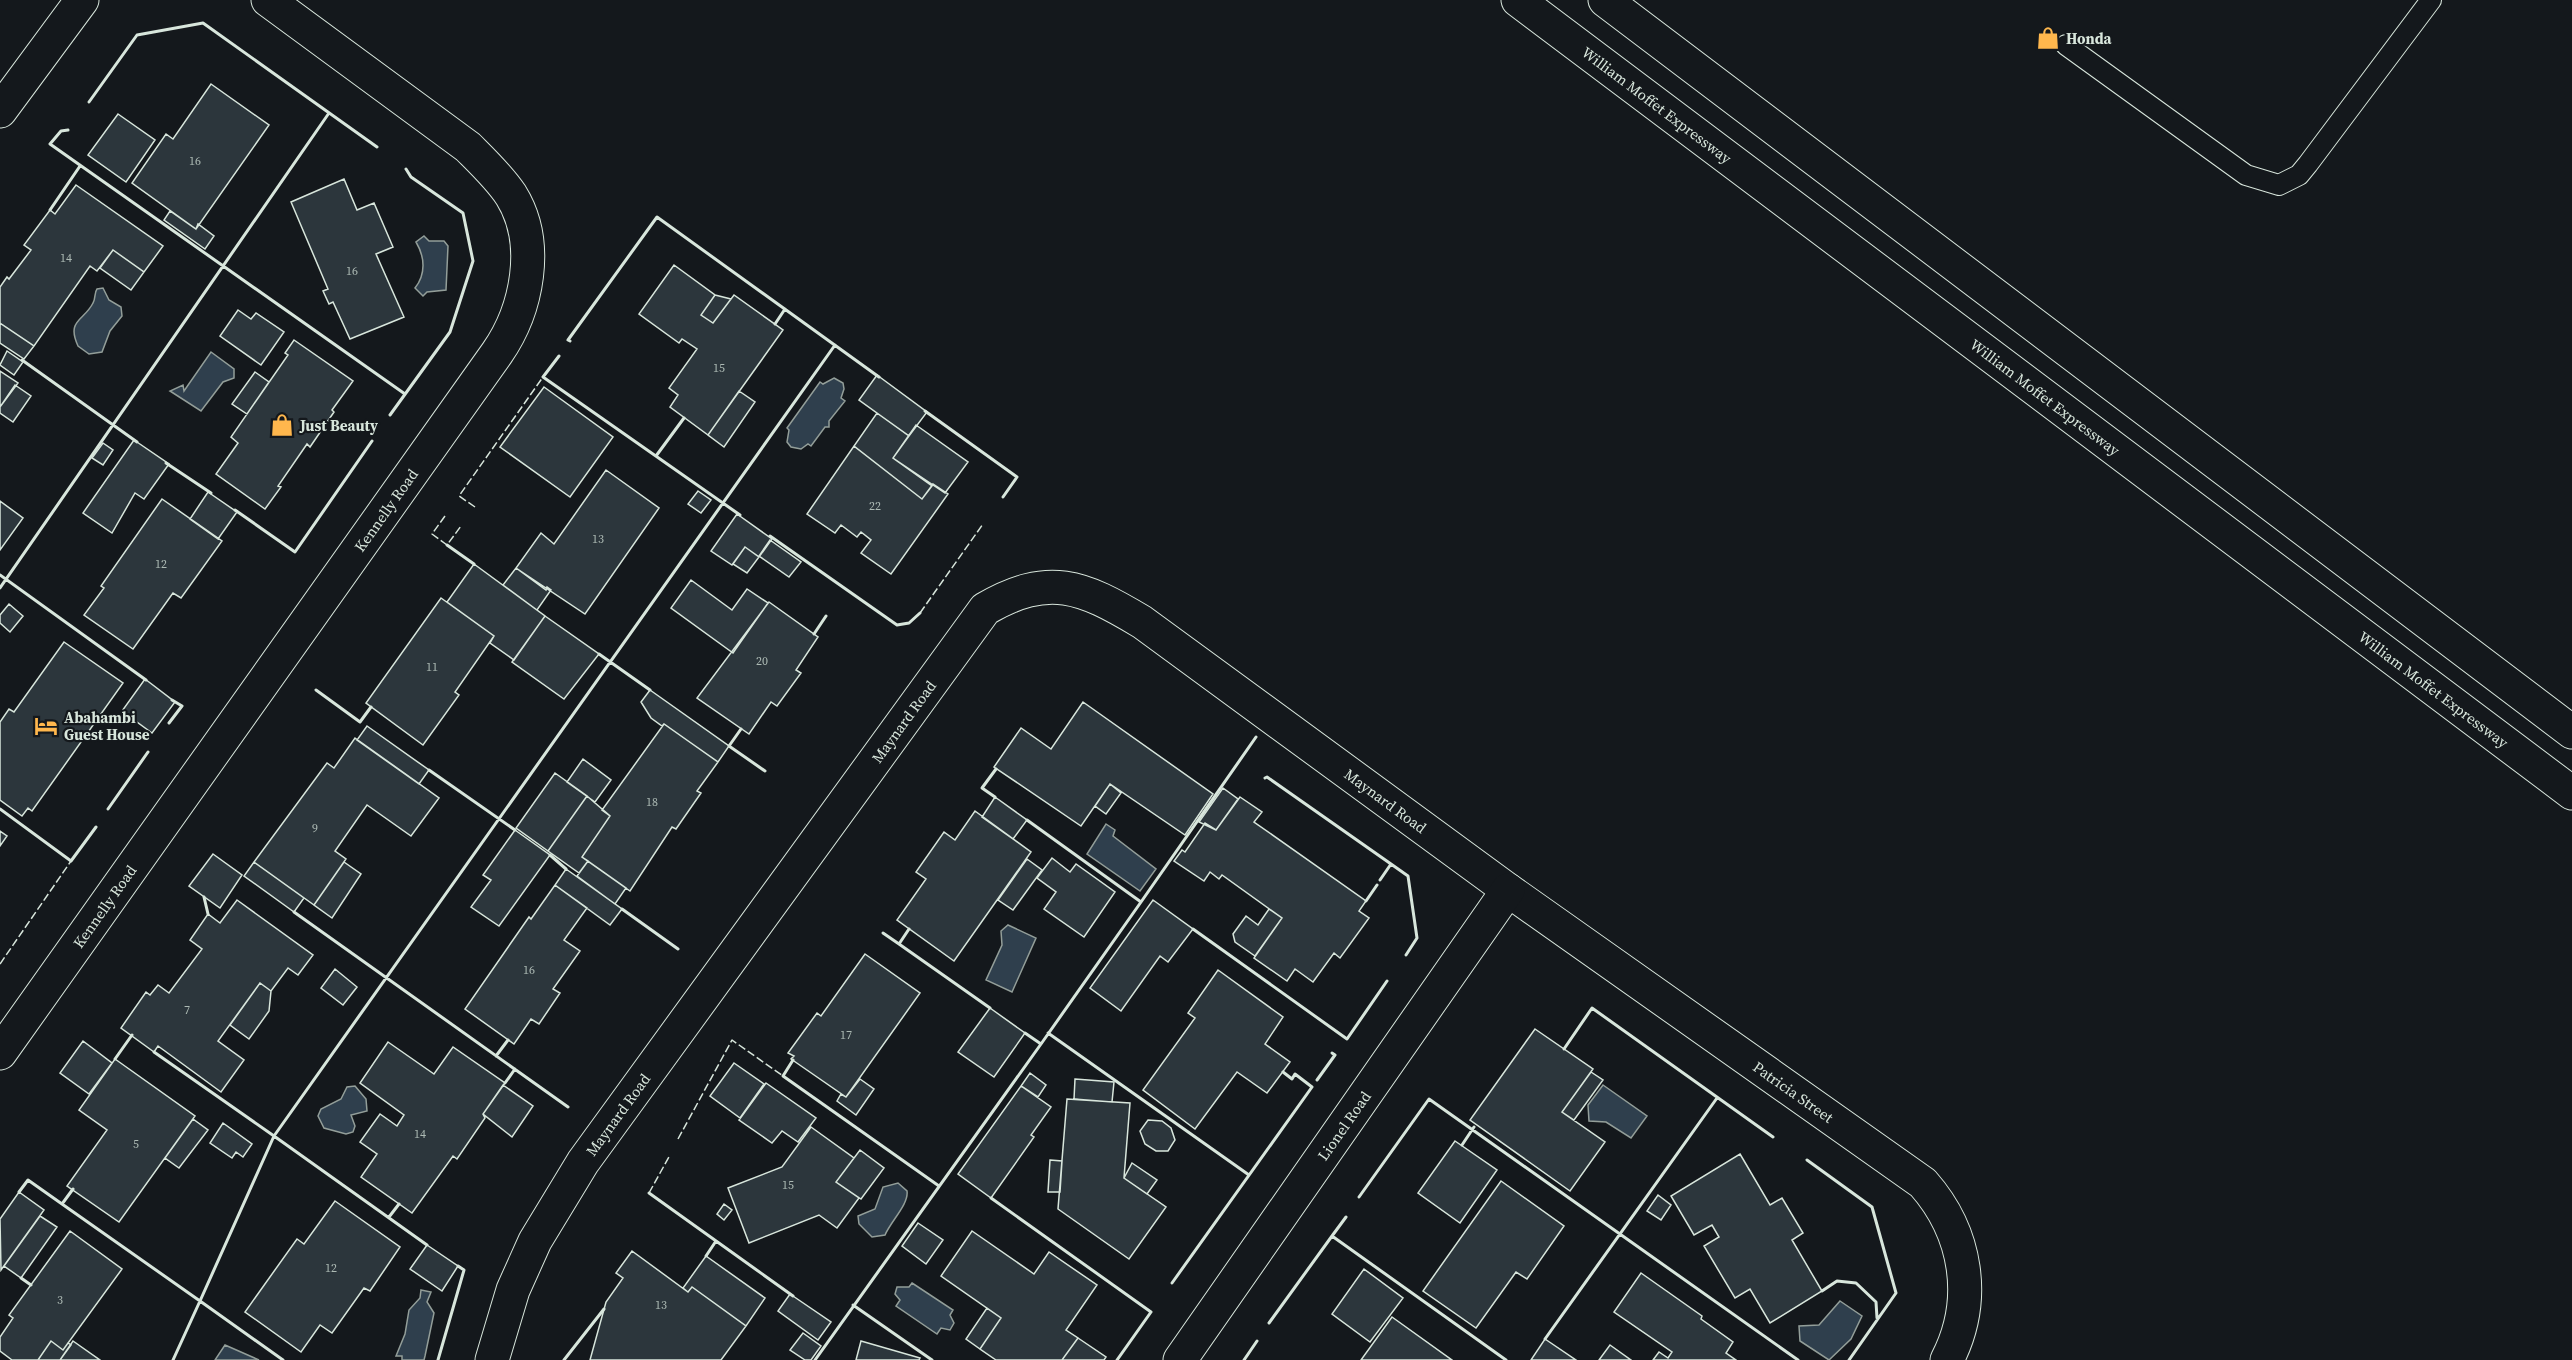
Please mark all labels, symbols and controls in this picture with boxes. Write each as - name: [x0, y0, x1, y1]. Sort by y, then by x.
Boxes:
- shop icon: Honda: [2035, 25, 2061, 51]
- place label: Honda: [2066, 28, 2113, 49]
- street label: William Moffet Expressway: [1578, 41, 1737, 168]
- house number: 16: [189, 153, 201, 169]
- house number: 14: [60, 250, 72, 266]
- house number: 16: [346, 263, 358, 279]
- street label: William Moffet Expressway: [1966, 334, 2125, 460]
- house number: 15: [713, 360, 725, 376]
- shop icon: Just Beauty: [269, 412, 295, 438]
- place label: Just Beauty: [299, 415, 378, 436]
- street label: Kennelly Road: [349, 464, 423, 556]
- house number: 22: [869, 498, 881, 514]
- house number: 13: [592, 531, 604, 547]
- house number: 12: [155, 556, 167, 572]
- street label: William Moffet Expressway: [2355, 626, 2513, 752]
- house number: 20: [756, 653, 768, 669]
- house number: 11: [426, 659, 438, 675]
- street label: Maynard Road: [866, 675, 941, 767]
- place label: Abahambi Guest House: [64, 707, 150, 745]
- hotel icon: Abahambi Guest House: [33, 713, 59, 739]
- street label: Maynard Road: [1340, 763, 1432, 838]
- house number: 18: [646, 794, 658, 810]
- house number: 9: [312, 820, 318, 836]
- street label: Kennelly Road: [68, 860, 141, 952]
- house number: 16: [523, 962, 535, 978]
- house number: 7: [184, 1002, 190, 1018]
- house number: 17: [840, 1027, 852, 1043]
- street label: Patricia Street: [1749, 1056, 1838, 1127]
- street label: Maynard Road: [580, 1069, 655, 1160]
- street label: Lionel Road: [1312, 1086, 1376, 1164]
- house number: 14: [414, 1126, 426, 1142]
- house number: 5: [133, 1136, 139, 1152]
- house number: 15: [782, 1177, 794, 1193]
- house number: 12: [325, 1260, 337, 1276]
- house number: 3: [57, 1292, 63, 1308]
- house number: 13: [655, 1297, 667, 1313]

